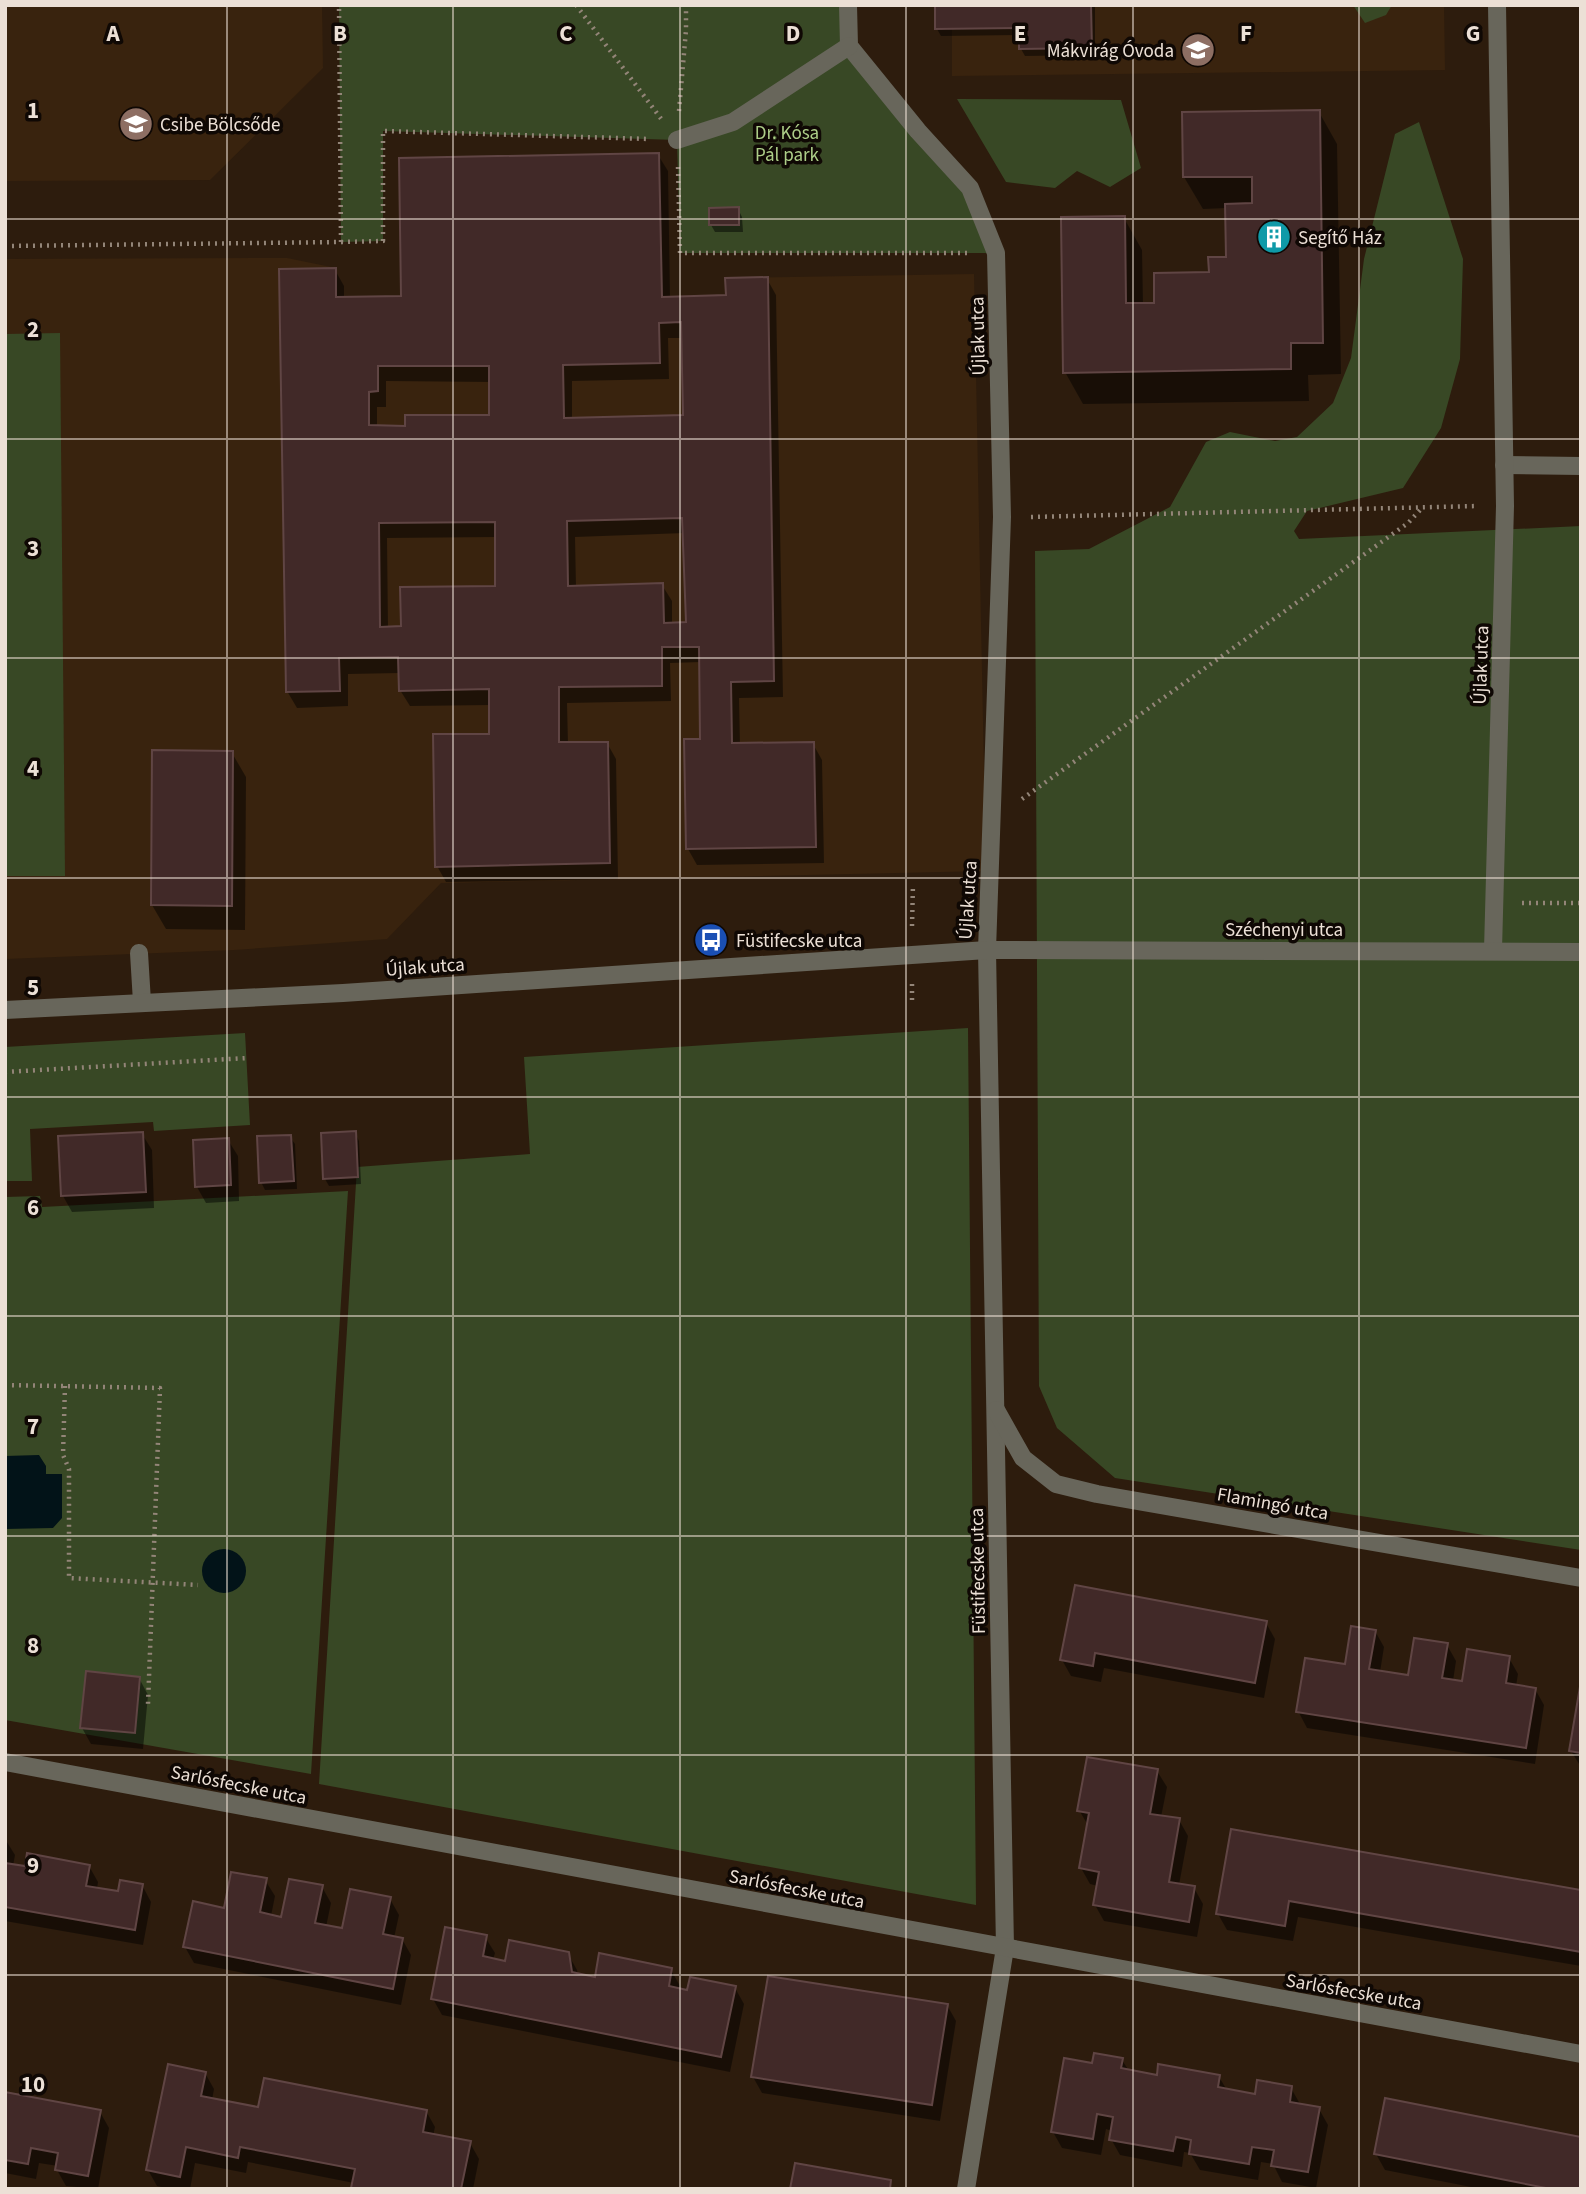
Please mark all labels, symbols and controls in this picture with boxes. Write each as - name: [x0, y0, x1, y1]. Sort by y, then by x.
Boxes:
- text: A: [105, 17, 120, 50]
- text: B: [333, 17, 347, 50]
- text: C: [559, 17, 573, 50]
- text: D: [786, 17, 800, 50]
- text: E: [1014, 17, 1026, 50]
- text: F: [1240, 17, 1252, 50]
- text: G: [1466, 17, 1480, 50]
- school or university icon: Mákvirág Óvoda: [1179, 31, 1217, 69]
- place label: Mákvirág Óvoda: [1047, 38, 1174, 65]
- text: 1: [27, 94, 39, 127]
- school or university icon: Csibe Bölcsőde: [117, 105, 155, 143]
- place label: Csibe Bölcsőde: [160, 112, 280, 139]
- park label: Dr. Kósa Pál park: [755, 120, 820, 169]
- building icon: Segítő Ház: [1255, 218, 1293, 256]
- place label: Segítő Ház: [1298, 225, 1382, 252]
- street label: Újlak utca: [964, 296, 993, 376]
- text: 2: [27, 313, 39, 346]
- text: 3: [27, 532, 39, 565]
- street label: Újlak utca: [1467, 625, 1496, 705]
- text: 4: [27, 752, 39, 785]
- street label: Újlak utca: [952, 860, 985, 941]
- street label: Széchenyi utca: [1225, 917, 1343, 944]
- bus stop icon: Füstifecske utca: [692, 921, 730, 959]
- place label: Füstifecske utca: [736, 928, 862, 955]
- street label: Újlak utca: [385, 951, 466, 984]
- text: 5: [27, 971, 39, 1004]
- text: 6: [27, 1191, 39, 1224]
- text: 7: [27, 1410, 39, 1443]
- street label: Flamingó utca: [1215, 1481, 1331, 1528]
- street label: Füstifecske utca: [964, 1508, 993, 1634]
- text: 8: [27, 1629, 39, 1662]
- street label: Sarlósfecske utca: [169, 1759, 309, 1812]
- text: 9: [27, 1849, 39, 1882]
- street label: Sarlósfecske utca: [727, 1863, 867, 1916]
- street label: Sarlósfecske utca: [1284, 1967, 1424, 2018]
- text: 10: [21, 2068, 45, 2101]

